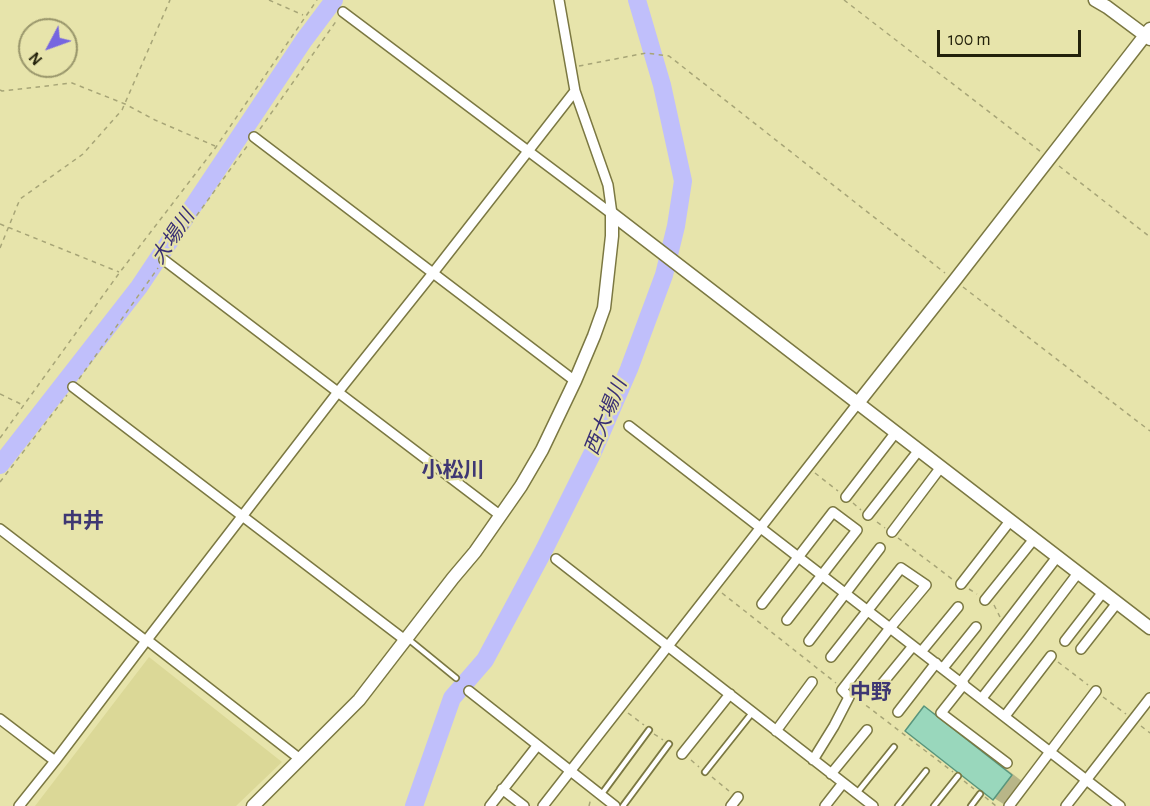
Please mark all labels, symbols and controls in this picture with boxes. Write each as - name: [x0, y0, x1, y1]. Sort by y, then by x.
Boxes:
- north arrow: [18, 18, 78, 78]
- scale bar: [940, 18, 1084, 56]
- text: 100 m: [948, 31, 991, 49]
- text: N: [26, 49, 46, 68]
- water label: 大場川: [146, 205, 200, 269]
- water label: 西大場川: [580, 375, 632, 459]
- district label: 小松川: [422, 458, 484, 484]
- district label: 中井: [62, 509, 104, 535]
- district label: 中野: [850, 680, 892, 706]

